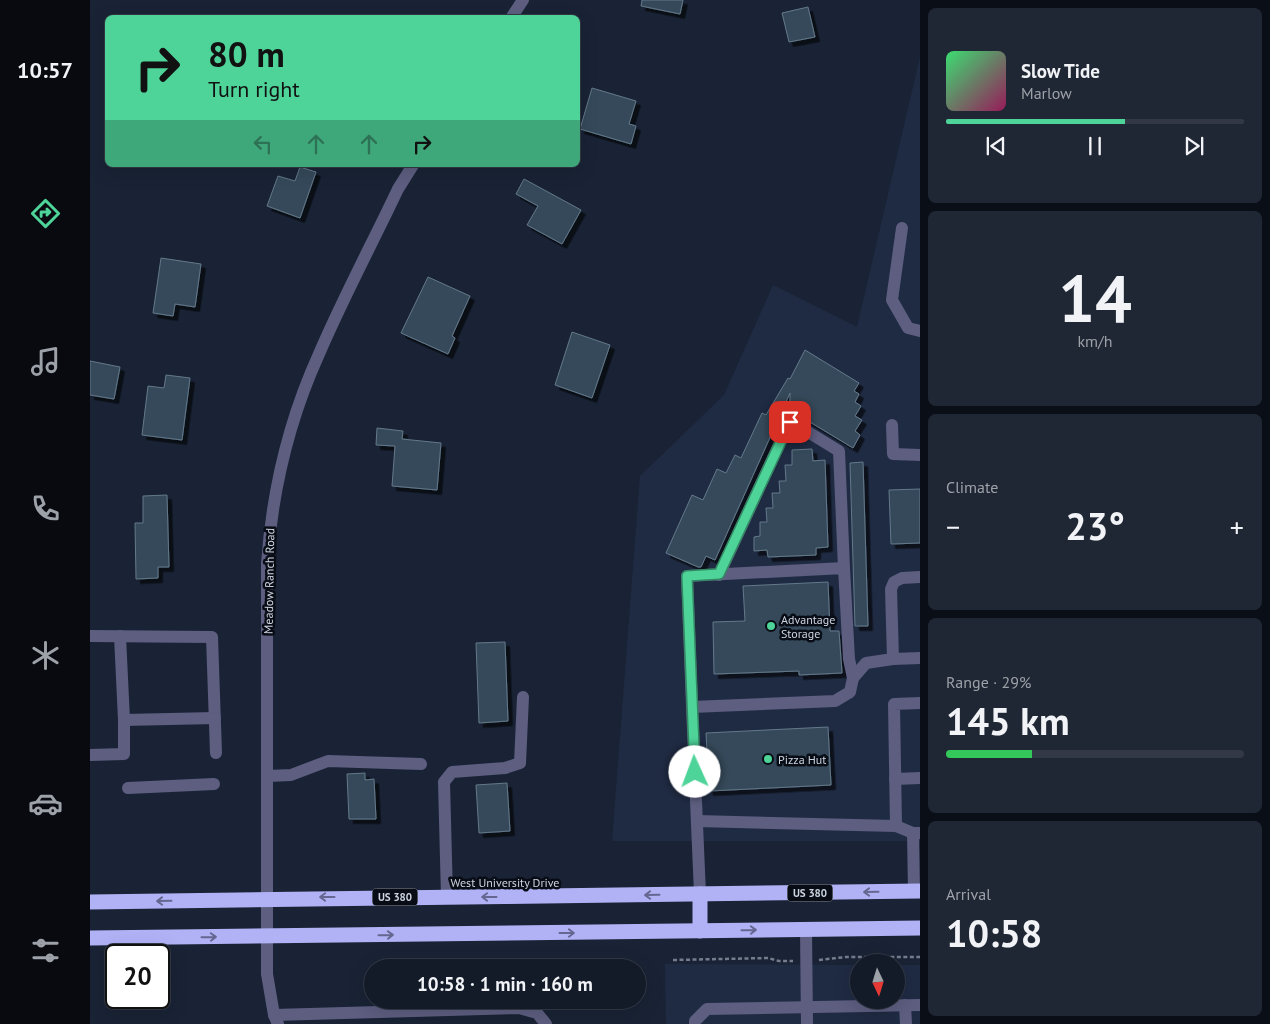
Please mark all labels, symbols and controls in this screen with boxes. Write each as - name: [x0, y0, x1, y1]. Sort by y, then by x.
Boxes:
- text: 80 m: [208, 31, 285, 77]
- icon: right: [125, 35, 190, 100]
- text: 10:57: [17, 56, 73, 84]
- text: Slow Tide: [1021, 59, 1100, 83]
- text: Turn right: [208, 75, 300, 103]
- text: Marlow: [1021, 83, 1072, 103]
- icon: left: [249, 130, 277, 158]
- icon: ahead: [302, 130, 330, 158]
- icon: ahead: [355, 130, 383, 158]
- icon: right: [408, 130, 436, 158]
- icon: previous: [982, 132, 1010, 160]
- icon: pause: [1081, 132, 1109, 160]
- icon: next: [1180, 132, 1208, 160]
- icon: directions: [28, 196, 63, 231]
- text: 14: [1058, 256, 1132, 340]
- text: km/h: [1077, 331, 1113, 351]
- icon: music: [28, 344, 63, 379]
- pin: [769, 401, 811, 443]
- icon: arrive: [776, 408, 804, 436]
- text: Climate: [946, 477, 998, 497]
- icon: phone: [28, 491, 63, 526]
- text: 23°: [1065, 501, 1125, 550]
- text: −: [946, 508, 960, 545]
- text: +: [1230, 508, 1244, 545]
- street label: Meadow Ranch Road: [261, 528, 277, 634]
- place label: Advantage Storage: [781, 612, 835, 641]
- marker: Advantage Storage: [765, 620, 777, 632]
- icon: climate: [28, 638, 63, 673]
- text: Range · 29%: [946, 672, 1031, 692]
- text: 145 km: [946, 696, 1070, 745]
- position arrow: [668, 745, 720, 797]
- place label: Pizza Hut: [778, 752, 826, 767]
- marker: Pizza Hut: [762, 753, 774, 765]
- icon: car: [28, 786, 63, 821]
- street label: West University Drive: [451, 875, 559, 890]
- road number: US 380: [788, 884, 832, 901]
- text: Arrival: [946, 884, 991, 904]
- one-way arrow: [864, 887, 880, 897]
- road number: US 380: [372, 889, 418, 906]
- one-way arrow: [644, 890, 660, 900]
- one-way arrow: [319, 892, 335, 902]
- one-way arrow: [481, 892, 498, 902]
- one-way arrow: [156, 896, 172, 906]
- text: 10:58: [946, 908, 1042, 957]
- one-way arrow: [741, 926, 757, 935]
- one-way arrow: [558, 928, 574, 938]
- one-way arrow: [378, 930, 394, 939]
- one-way arrow: [200, 932, 216, 941]
- icon: filters: [28, 933, 63, 968]
- speed limit sign: 20: [105, 944, 170, 1009]
- north arrow: [850, 954, 905, 1009]
- map controls: [850, 954, 905, 1009]
- text: 10:58 · 1 min · 160 m: [417, 972, 593, 996]

